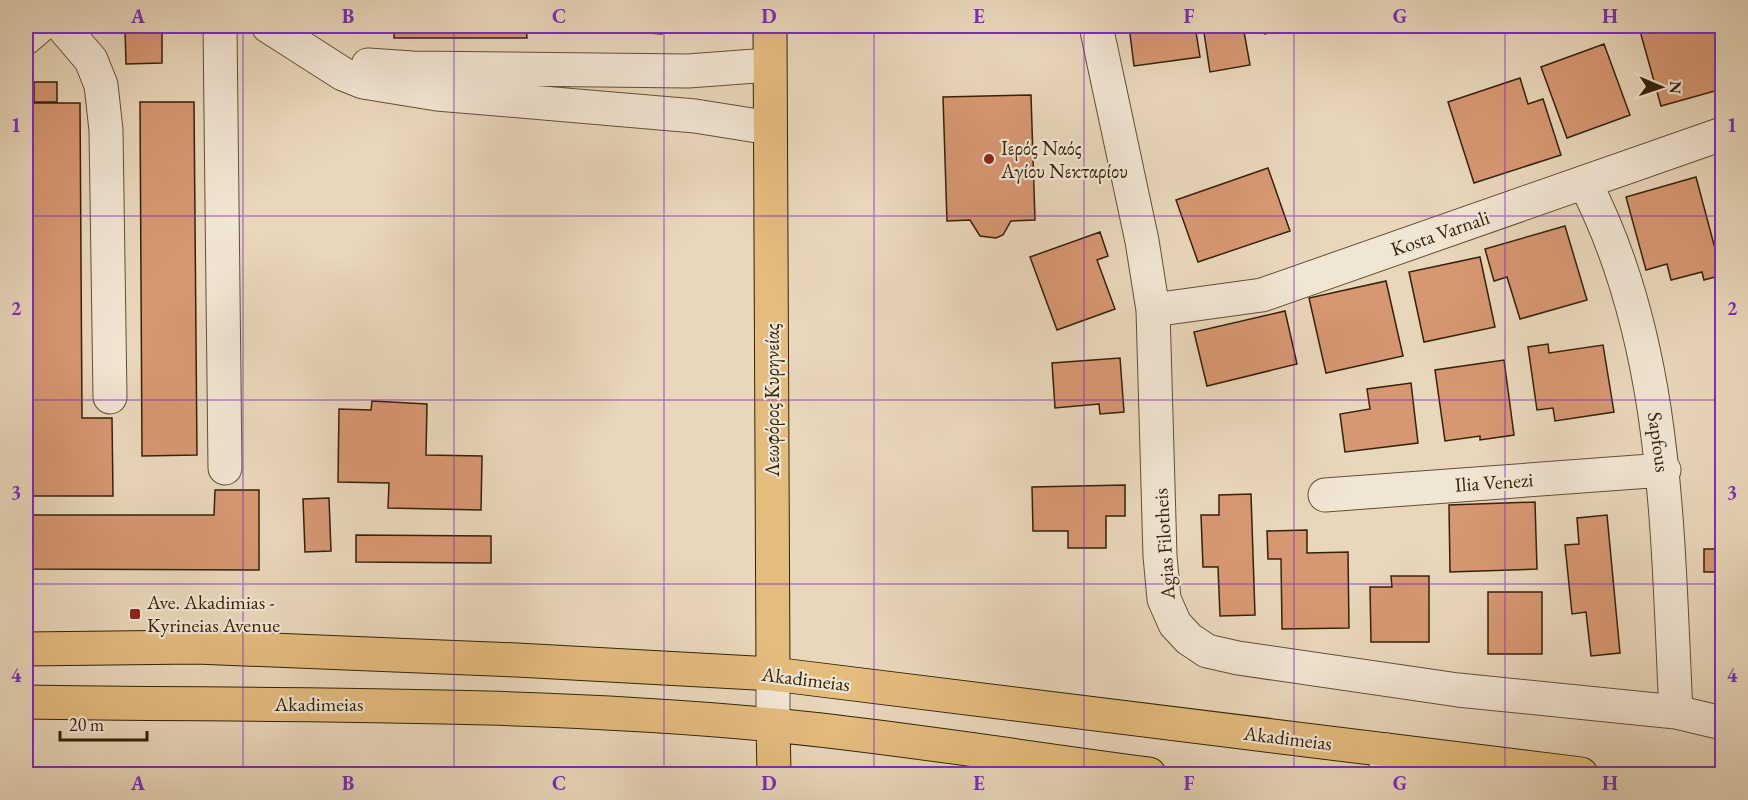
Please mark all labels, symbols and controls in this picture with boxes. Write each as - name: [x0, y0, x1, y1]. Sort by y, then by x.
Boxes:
- text: A: [130, 3, 146, 29]
- text: B: [342, 3, 354, 29]
- text: C: [552, 3, 566, 29]
- text: D: [761, 3, 777, 29]
- text: E: [973, 3, 985, 29]
- text: F: [1184, 3, 1195, 29]
- text: G: [1393, 3, 1407, 29]
- text: H: [1602, 3, 1618, 29]
- north arrow: [1631, 57, 1691, 117]
- text: N: [1665, 81, 1686, 94]
- text: 1: [11, 112, 21, 138]
- text: 1: [1727, 112, 1737, 138]
- place label: Ιερός Ναός Αγίου Νεκταρίου: [1000, 135, 1128, 184]
- marker: Ιερός Ναός Αγίου Νεκταρίου: [982, 152, 996, 166]
- street label: Kosta Varnali: [1387, 204, 1493, 262]
- text: 2: [11, 295, 22, 321]
- text: 2: [1727, 295, 1738, 321]
- street label: Λεωφόρος Κυρηνείας: [759, 323, 785, 478]
- street label: Sapfous: [1642, 410, 1676, 474]
- street label: Ilia Venezi: [1454, 466, 1534, 498]
- text: 3: [11, 479, 21, 505]
- text: 3: [1727, 479, 1737, 505]
- street label: Agias Filotheis: [1147, 487, 1181, 602]
- place label: Ave. Akadimias - Kyrineias Avenue: [146, 589, 280, 638]
- marker: Ave. Akadimias - Kyrineias Avenue: [128, 607, 142, 621]
- street label: Akadimeias: [759, 661, 852, 697]
- text: 4: [11, 662, 22, 688]
- text: 4: [1727, 662, 1738, 688]
- street label: Akadimeias: [274, 691, 363, 717]
- scale bar: [60, 704, 147, 742]
- text: 20 m: [69, 713, 104, 736]
- street label: Akadimeias: [1241, 720, 1334, 756]
- text: A: [130, 770, 146, 796]
- text: B: [342, 770, 354, 796]
- text: C: [552, 770, 566, 796]
- text: D: [761, 770, 777, 796]
- text: E: [973, 770, 985, 796]
- text: F: [1184, 770, 1195, 796]
- text: G: [1393, 770, 1407, 796]
- text: H: [1602, 770, 1618, 796]

